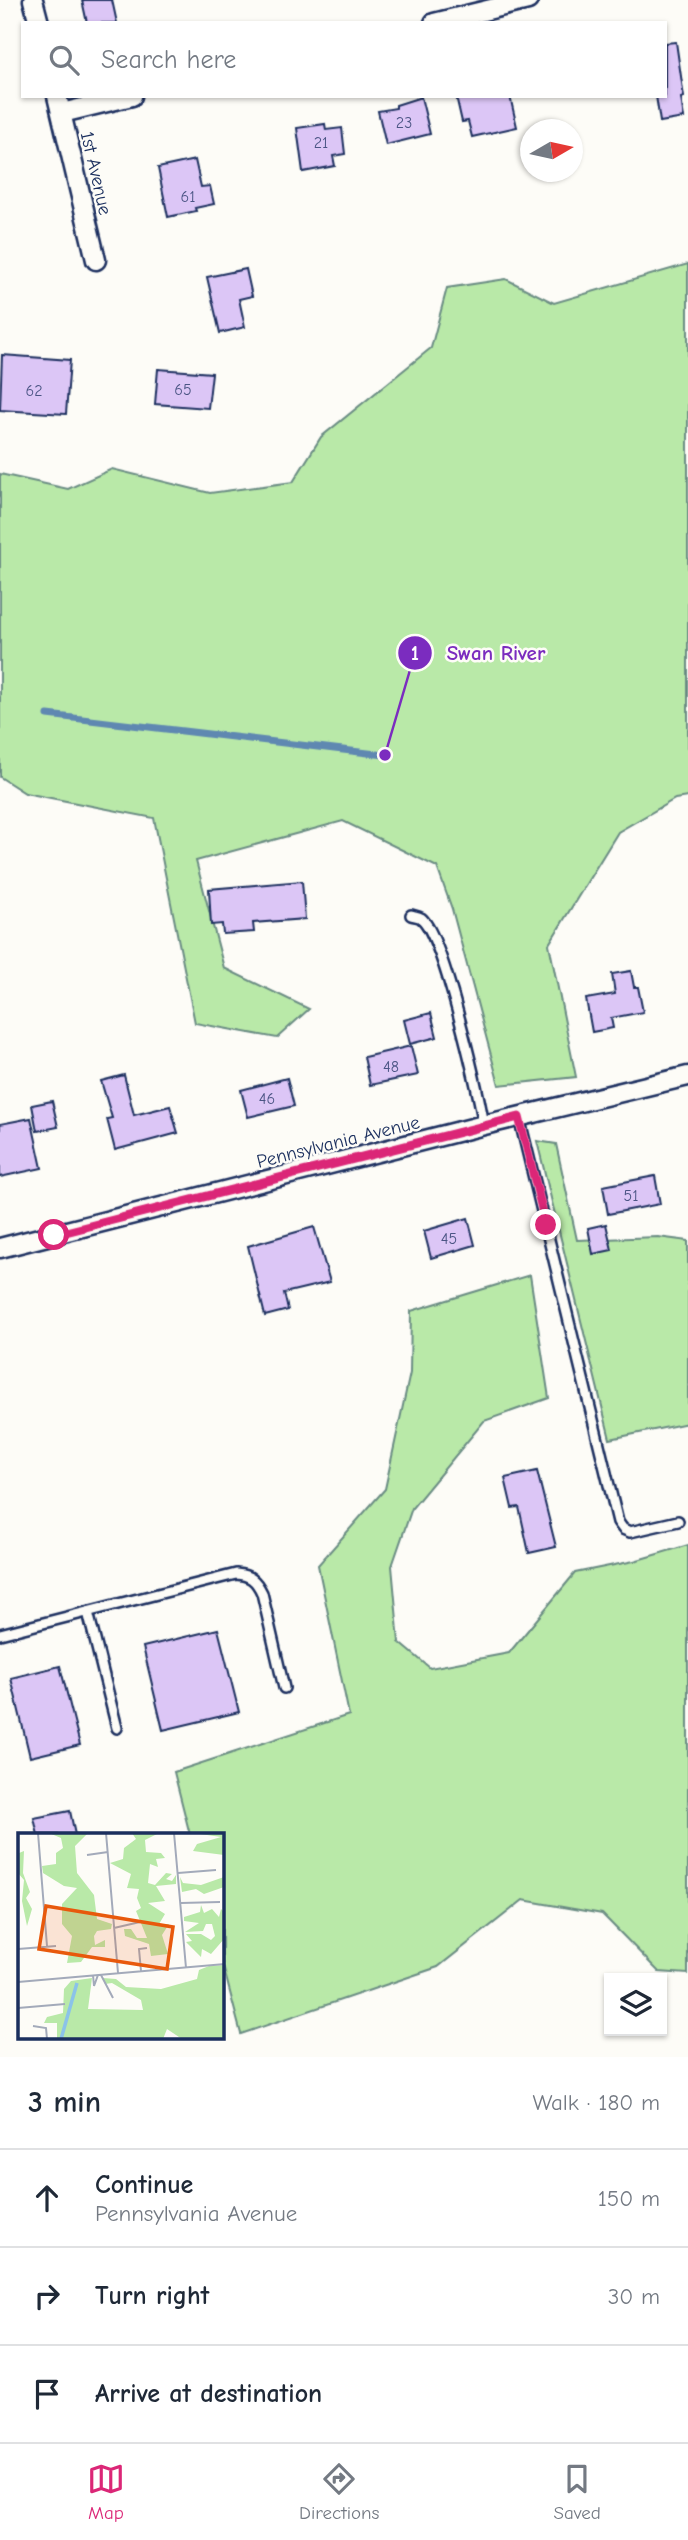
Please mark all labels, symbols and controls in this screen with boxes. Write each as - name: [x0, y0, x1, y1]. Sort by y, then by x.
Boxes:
- search box: [21, 21, 667, 98]
- icon: search: [45, 41, 83, 79]
- text: Search here: [101, 45, 236, 75]
- house number: 23: [396, 114, 412, 132]
- north arrow: [520, 119, 583, 182]
- street label: 1st Avenue: [76, 129, 116, 217]
- house number: 21: [314, 134, 328, 152]
- house number: 61: [180, 188, 196, 206]
- house number: 65: [174, 381, 192, 399]
- house number: 62: [25, 382, 43, 400]
- callout: Swan River: [398, 632, 560, 674]
- text: 1: [411, 641, 419, 665]
- text: Swan River: [447, 641, 546, 665]
- house number: 48: [383, 1058, 399, 1076]
- house number: 46: [259, 1090, 275, 1108]
- street label: Pennsylvania Avenue: [255, 1111, 422, 1173]
- house number: 51: [623, 1187, 639, 1205]
- route end: [530, 1209, 561, 1240]
- route start: [38, 1219, 69, 1250]
- house number: 45: [441, 1230, 457, 1248]
- inset map: [18, 1833, 224, 2039]
- map controls: [604, 1973, 667, 2036]
- button: layers: [604, 1973, 667, 2036]
- text: 3 min: [28, 2085, 101, 2120]
- text: Walk · 180 m: [533, 2089, 660, 2116]
- text: Continue: [95, 2170, 193, 2200]
- icon: ahead: [28, 2179, 66, 2217]
- text: 150 m: [598, 2185, 660, 2212]
- text: Pennsylvania Avenue: [95, 2200, 297, 2227]
- icon: right: [28, 2277, 66, 2315]
- text: Turn right: [95, 2281, 209, 2311]
- text: 30 m: [608, 2283, 660, 2310]
- icon: arrive: [28, 2375, 66, 2413]
- text: Arrive at destination: [95, 2379, 322, 2409]
- tab: Map: [87, 2460, 125, 2524]
- tab: Directions: [299, 2460, 379, 2524]
- tab: Saved: [554, 2460, 601, 2524]

